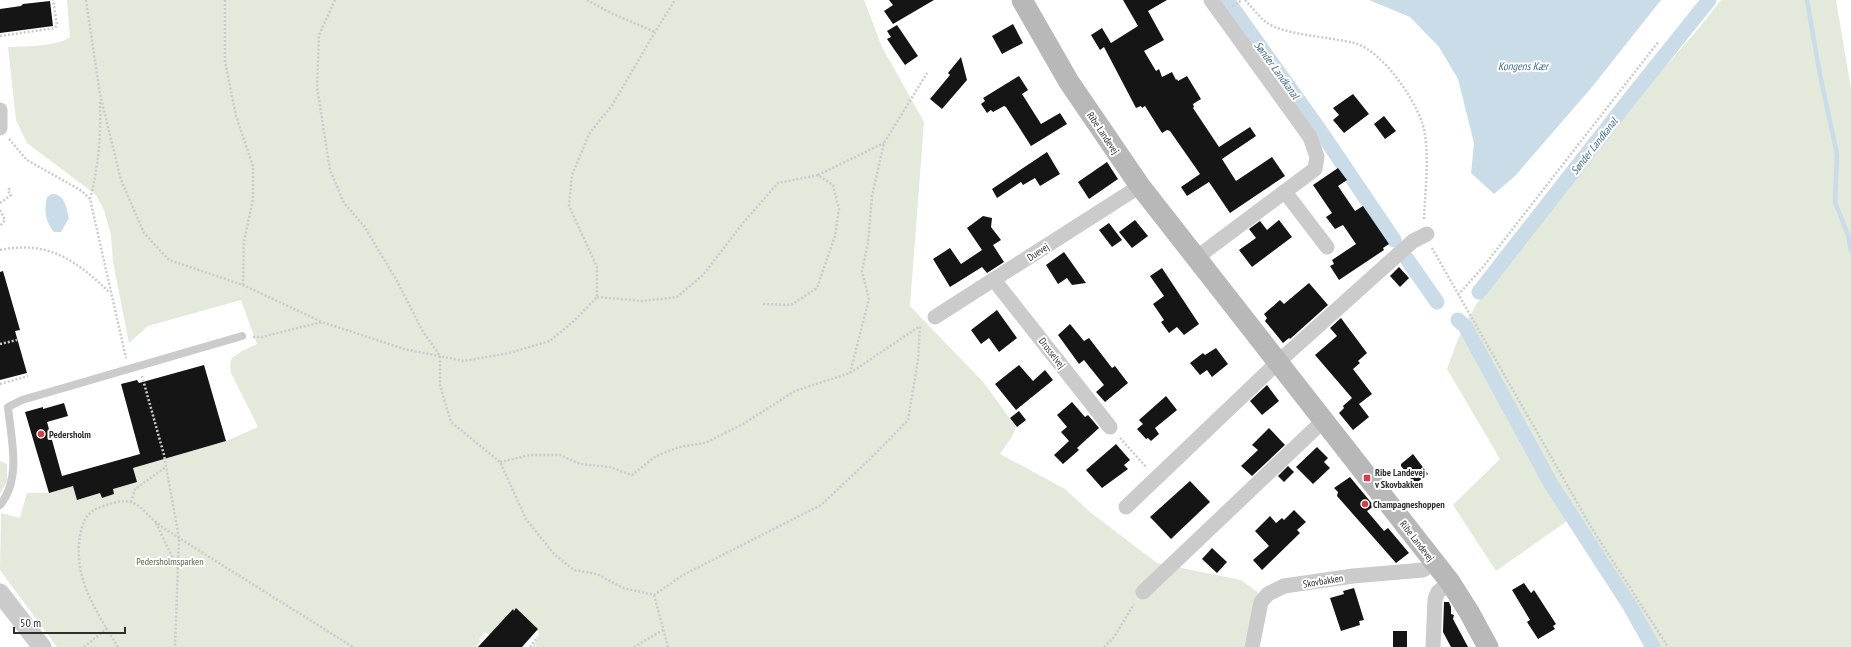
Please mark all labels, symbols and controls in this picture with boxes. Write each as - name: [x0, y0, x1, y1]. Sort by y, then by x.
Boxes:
- water label: Sønder Landkanal: [1251, 38, 1303, 103]
- water label: Kongens Kær: [1498, 59, 1550, 73]
- street label: Ribe Landevej: [1084, 109, 1122, 157]
- water label: Sønder Landkanal: [1568, 114, 1621, 177]
- street label: Duevej: [1025, 240, 1051, 264]
- street label: Drosselvej: [1036, 335, 1068, 371]
- place label: Pedersholm: [49, 428, 91, 441]
- marker: Pedersholm: [36, 429, 46, 439]
- place label: Ribe Landevej v Skovbakken: [1374, 466, 1425, 491]
- marker: Ribe Landevej v Skovbakken: [1362, 473, 1372, 483]
- place label: Champagneshoppen: [1373, 498, 1445, 511]
- marker: Champagneshoppen: [1360, 499, 1370, 509]
- street label: Ribe Landevej: [1397, 518, 1437, 564]
- park label: Pedersholmsparken: [136, 555, 204, 568]
- street label: Skovbakken: [1302, 571, 1344, 591]
- scale bar: [14, 609, 125, 635]
- text: 50 m: [20, 615, 41, 630]

